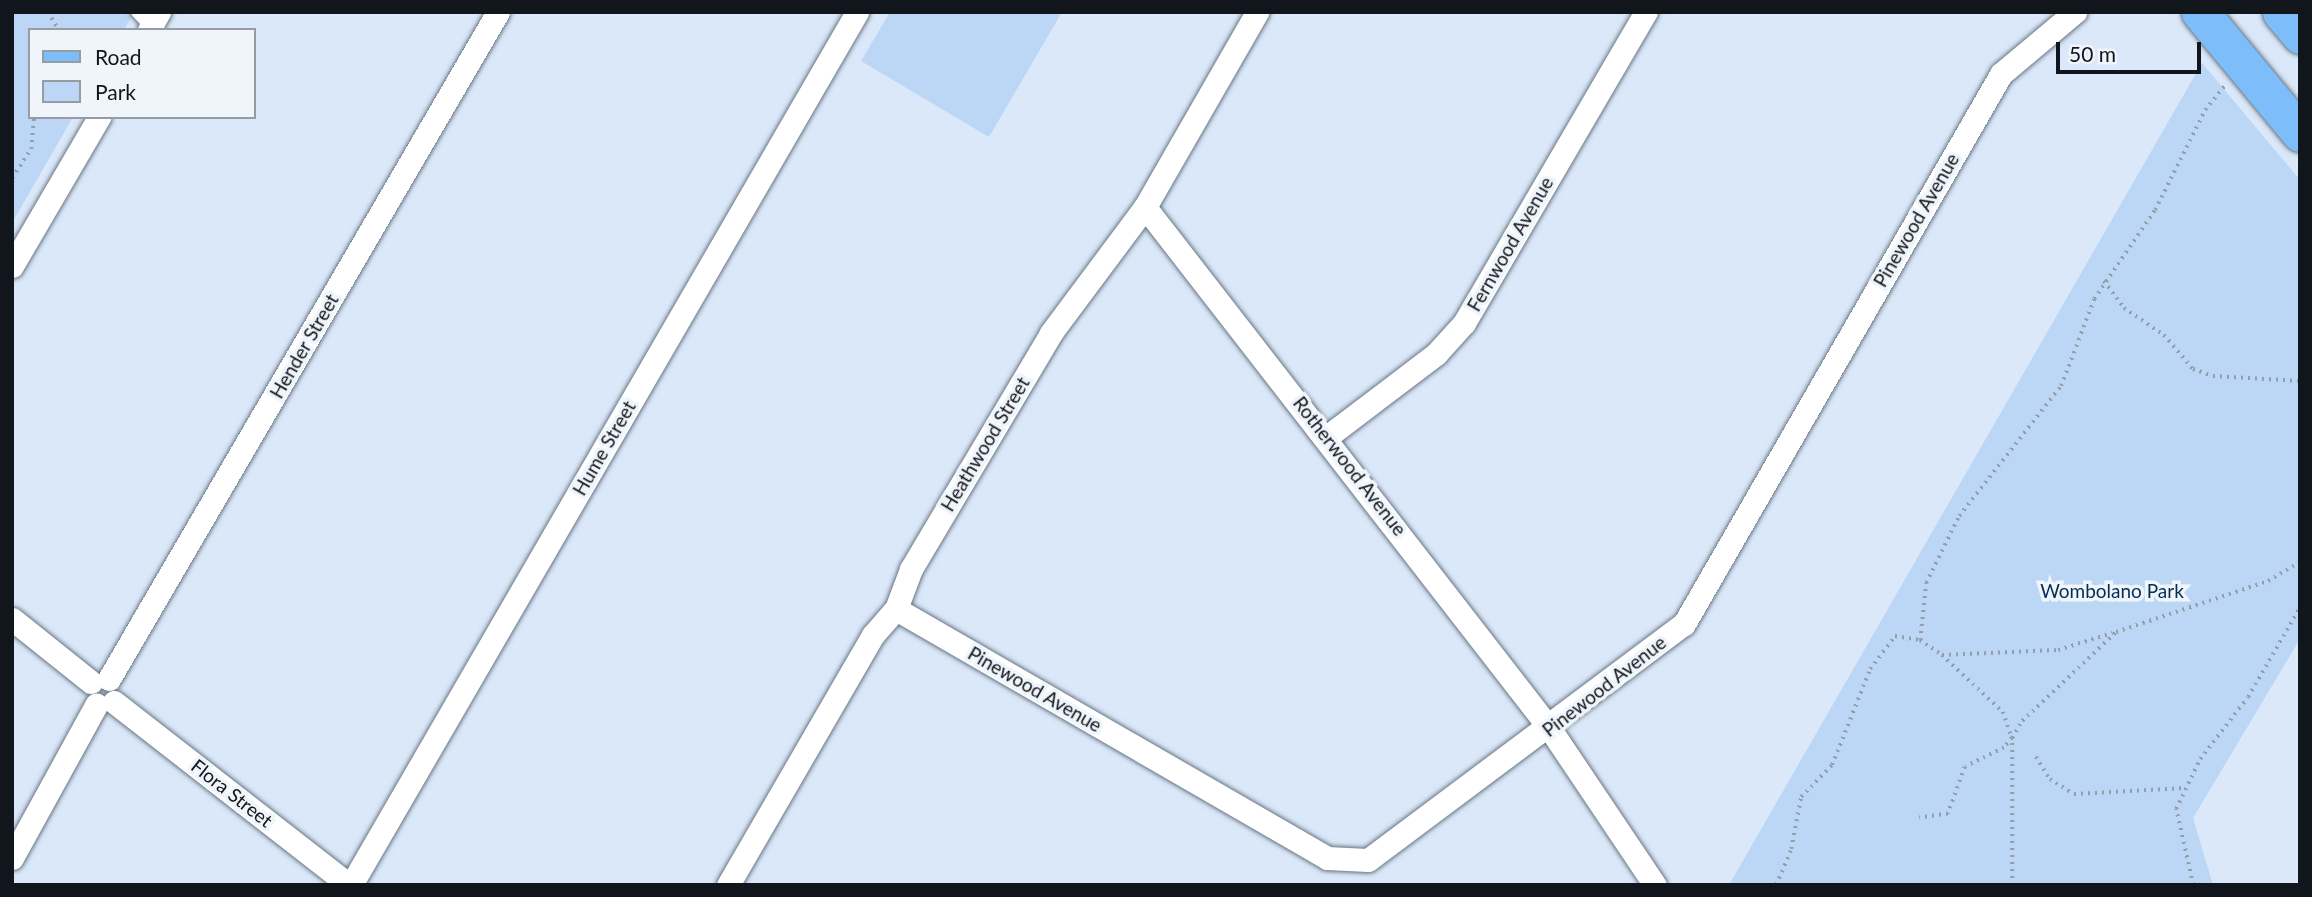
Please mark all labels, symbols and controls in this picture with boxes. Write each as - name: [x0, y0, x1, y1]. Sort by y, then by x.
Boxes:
- legend: [28, 28, 256, 119]
- scale bar: [2060, 28, 2205, 72]
- text: 50 m: [2069, 41, 2116, 66]
- text: Road: [95, 44, 142, 69]
- text: Park: [95, 79, 136, 104]
- street label: Pinewood Avenue: [1868, 149, 1964, 291]
- street label: Fernwood Avenue: [1462, 172, 1558, 316]
- street label: Hender Street: [265, 289, 343, 403]
- street label: Heathwood Street: [936, 373, 1034, 515]
- street label: Rotherwood Avenue: [1288, 392, 1412, 540]
- street label: Hume Street: [568, 397, 640, 499]
- park label: Wombolano Park: [2040, 580, 2184, 602]
- street label: Pinewood Avenue: [1537, 630, 1671, 742]
- street label: Pinewood Avenue: [964, 641, 1106, 737]
- street label: Flora Street: [187, 754, 277, 832]

